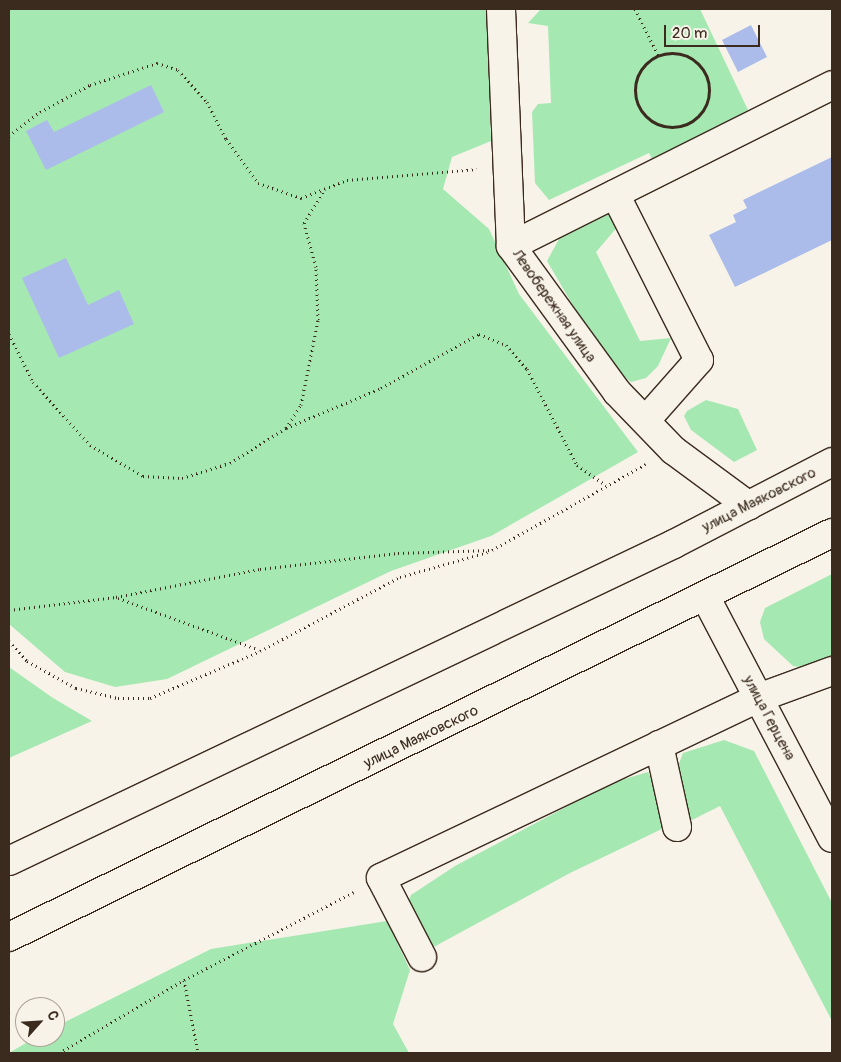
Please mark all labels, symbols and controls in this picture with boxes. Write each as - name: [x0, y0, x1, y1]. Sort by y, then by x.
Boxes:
- scale bar: [666, 15, 762, 47]
- text: 20 m: [672, 24, 707, 43]
- street label: Левобережная улица: [508, 246, 600, 366]
- street label: улица Маяковского: [699, 464, 819, 536]
- street label: улица Герцена: [739, 672, 799, 764]
- street label: улица Маяковского: [361, 701, 481, 773]
- north arrow: [15, 997, 65, 1047]
- text: С: [43, 1008, 63, 1023]

